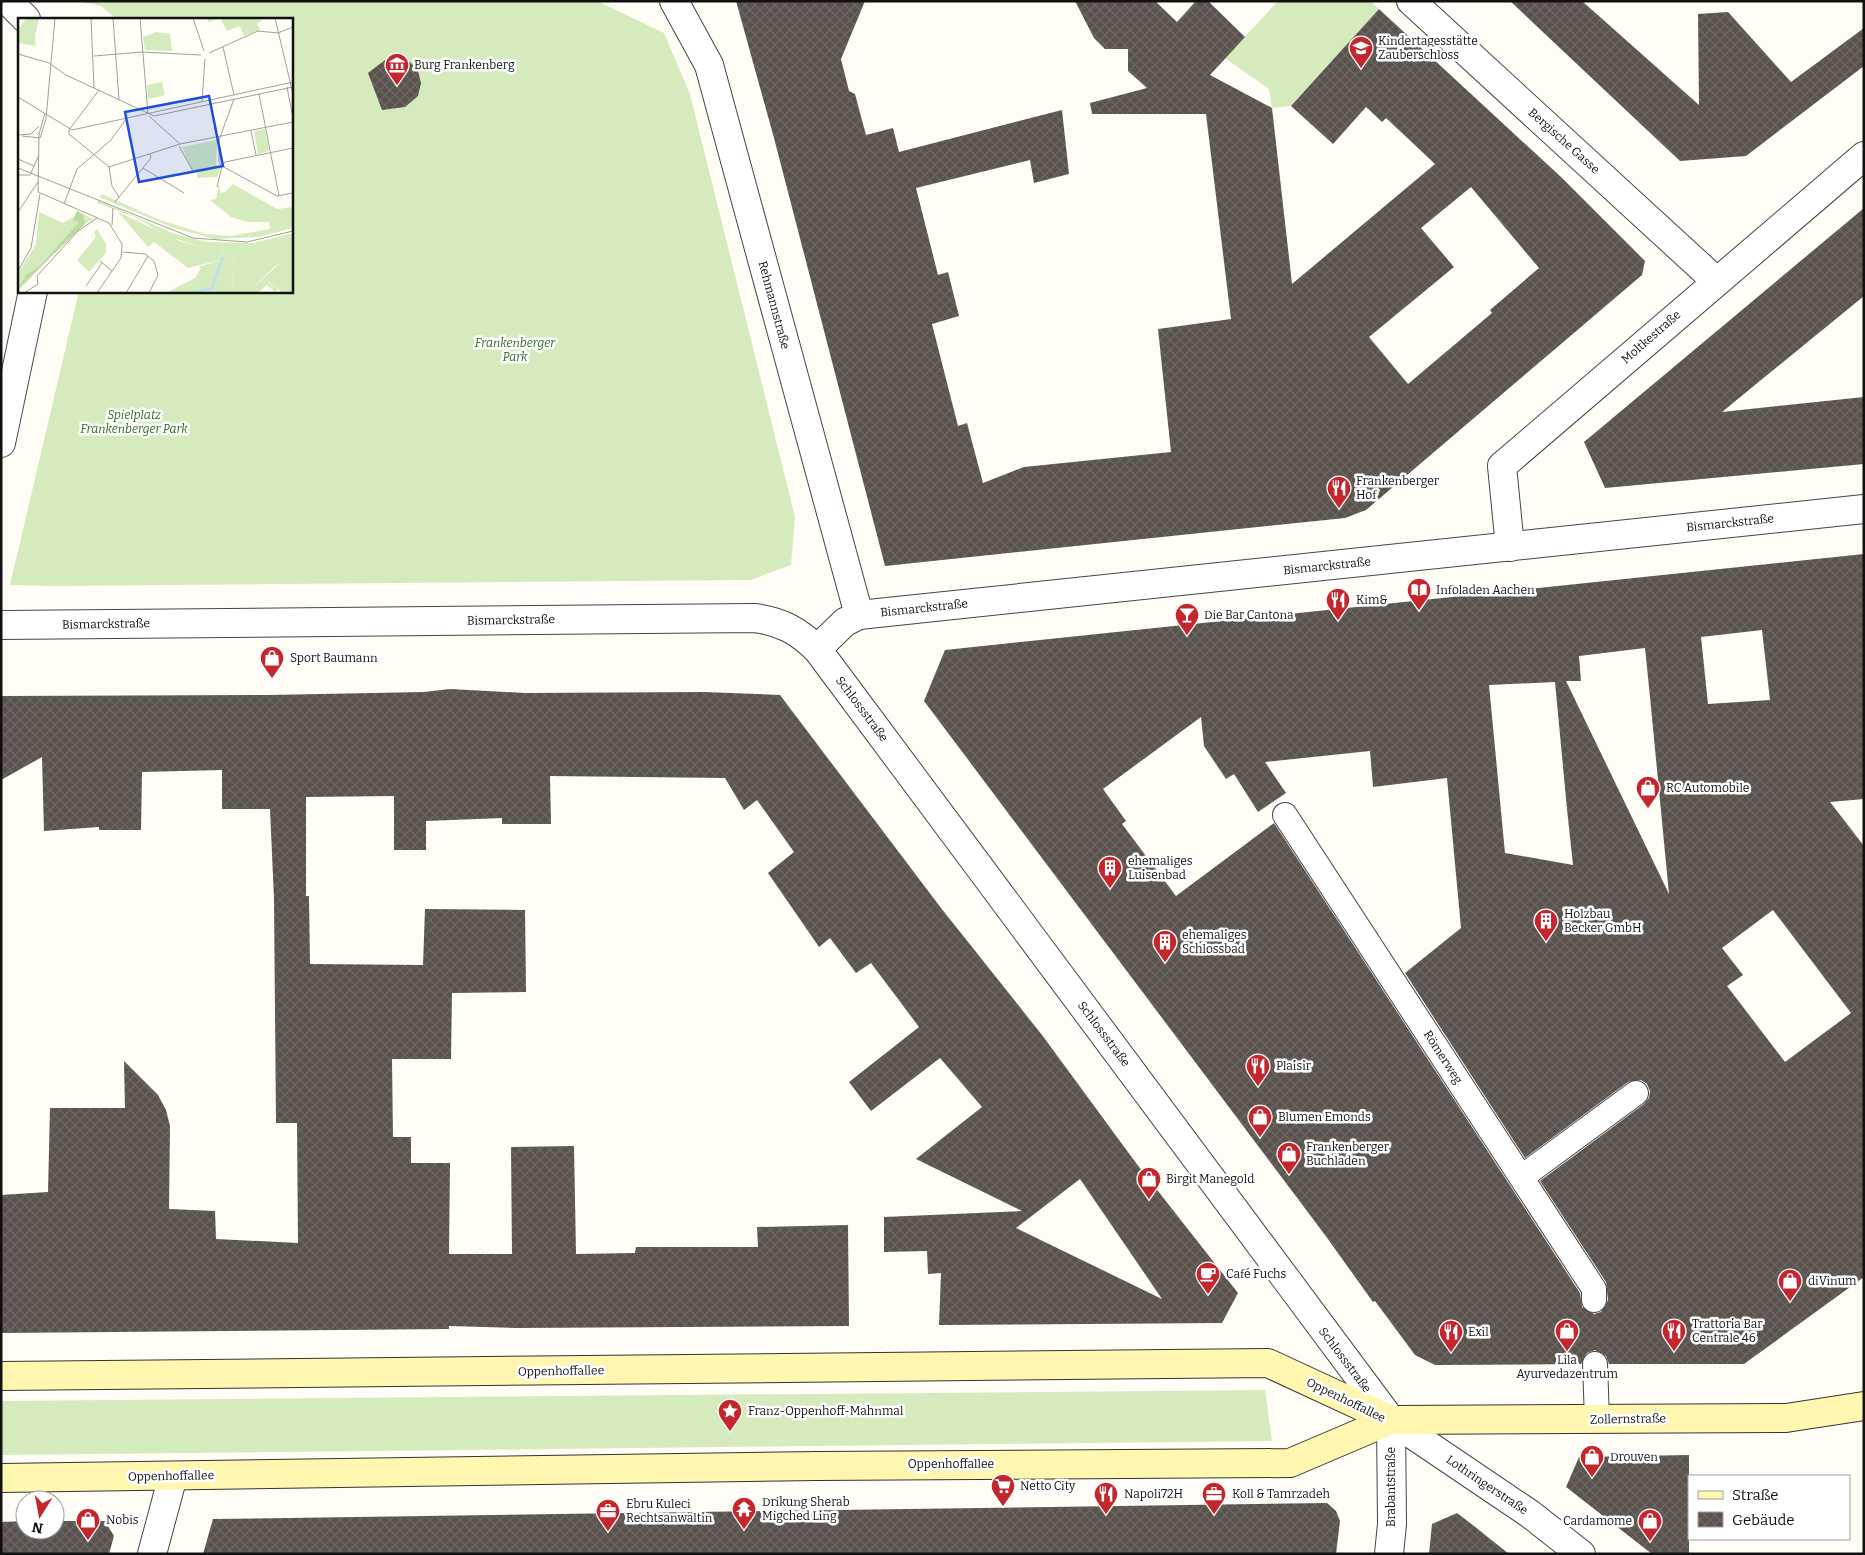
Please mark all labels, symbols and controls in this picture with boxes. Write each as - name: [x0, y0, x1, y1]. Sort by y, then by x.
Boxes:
- inset map: [18, 18, 292, 292]
- place label: Kindertagesstätte Zauberschloss: [1378, 34, 1478, 62]
- school or university icon: Kindertagesstätte Zauberschloss: [1348, 35, 1374, 69]
- museum icon: Burg Frankenberg: [384, 52, 410, 86]
- place label: Burg Frankenberg: [414, 58, 515, 72]
- street label: Bergische Gasse: [1526, 105, 1602, 177]
- street label: Rehmannstraße: [756, 259, 792, 351]
- street label: Moltkestraße: [1619, 307, 1683, 367]
- park label: Frankenberger Park: [475, 336, 556, 364]
- park label: Spielplatz Frankenberger Park: [80, 408, 188, 436]
- place label: Frankenberger Hof: [1356, 474, 1440, 502]
- restaurant icon: Frankenberger Hof: [1326, 475, 1352, 509]
- street label: Bismarckstraße: [1685, 511, 1775, 535]
- street label: Bismarckstraße: [1282, 554, 1372, 578]
- library icon: Infoladen Aachen: [1406, 577, 1432, 611]
- place label: Infoladen Aachen: [1436, 583, 1535, 597]
- restaurant icon: Kim&: [1325, 587, 1351, 621]
- place label: Kim&: [1356, 593, 1388, 607]
- street label: Bismarckstraße: [879, 596, 969, 620]
- bar icon: Die Bar Cantona: [1174, 602, 1200, 636]
- place label: Die Bar Cantona: [1204, 608, 1294, 622]
- street label: Bismarckstraße: [467, 612, 555, 628]
- street label: Bismarckstraße: [62, 616, 150, 632]
- shop icon: Sport Baumann: [259, 645, 285, 679]
- place label: Sport Baumann: [290, 651, 378, 665]
- street label: Schlossstraße: [833, 674, 891, 744]
- shop icon: RC Automobile: [1635, 775, 1661, 809]
- place label: RC Automobile: [1666, 781, 1749, 795]
- place label: ehemaliges Luisenbad: [1128, 854, 1193, 882]
- building icon: ehemaliges Luisenbad: [1097, 855, 1123, 889]
- place label: Holzbau Becker GmbH: [1564, 907, 1642, 935]
- building icon: Holzbau Becker GmbH: [1533, 908, 1559, 942]
- place label: ehemaliges Schlossbad: [1182, 928, 1247, 956]
- building icon: ehemaliges Schlossbad: [1152, 929, 1178, 963]
- street label: Schlossstraße: [1075, 999, 1133, 1069]
- street label: Römerweg: [1421, 1028, 1466, 1086]
- restaurant icon: Plaisir: [1245, 1053, 1271, 1087]
- place label: Plaisir: [1276, 1059, 1312, 1073]
- shop icon: Blumen Emonds: [1247, 1104, 1273, 1138]
- place label: Blumen Emonds: [1278, 1110, 1371, 1124]
- place label: Frankenberger Buchladen: [1306, 1140, 1390, 1168]
- shop icon: Frankenberger Buchladen: [1276, 1141, 1302, 1175]
- shop icon: Birgit Manegold: [1136, 1166, 1162, 1200]
- place label: Birgit Manegold: [1166, 1172, 1254, 1186]
- cafe icon: Café Fuchs: [1195, 1261, 1221, 1295]
- place label: Café Fuchs: [1226, 1267, 1287, 1281]
- shop icon: diVinum: [1777, 1268, 1803, 1302]
- place label: diVinum: [1808, 1274, 1857, 1288]
- place label: Trattoria Bar Centrale 46: [1692, 1317, 1763, 1345]
- shop icon: Lila Ayurvedazentrum: [1554, 1318, 1580, 1352]
- restaurant icon: Trattoria Bar Centrale 46: [1661, 1318, 1687, 1352]
- restaurant icon: Exil: [1438, 1319, 1464, 1353]
- street label: Schlossstraße: [1316, 1325, 1374, 1395]
- place label: Exil: [1468, 1325, 1489, 1339]
- place label: Lila Ayurvedazentrum: [1516, 1353, 1618, 1381]
- street label: Oppenhoffallee: [518, 1363, 604, 1379]
- street label: Oppenhoffallee: [1304, 1375, 1388, 1425]
- place icon: Franz-Oppenhoff-Mahnmal: [717, 1398, 743, 1432]
- place label: Franz-Oppenhoff-Mahnmal: [748, 1404, 904, 1418]
- street label: Zollernstraße: [1590, 1411, 1666, 1427]
- shop icon: Drouven: [1579, 1444, 1605, 1478]
- street label: Brabantstraße: [1384, 1447, 1398, 1527]
- place label: Drouven: [1610, 1450, 1658, 1464]
- street label: Lothringerstraße: [1444, 1453, 1530, 1517]
- street label: Oppenhoffallee: [908, 1457, 994, 1471]
- street label: Oppenhoffallee: [128, 1468, 214, 1484]
- supermarket icon: Netto City: [990, 1473, 1016, 1507]
- legend: [1688, 1475, 1850, 1540]
- place label: Netto City: [1020, 1479, 1076, 1493]
- restaurant icon: Napoli72H: [1093, 1481, 1119, 1515]
- office icon: Koll & Tamrzadeh: [1201, 1481, 1227, 1515]
- text: Straße: [1732, 1486, 1778, 1504]
- place label: Napoli72H: [1124, 1487, 1183, 1501]
- place label: Koll & Tamrzadeh: [1232, 1487, 1331, 1501]
- north arrow: [15, 1490, 65, 1540]
- place label: Drikung Sherab Migched Ling: [762, 1495, 850, 1523]
- temple icon: Drikung Sherab Migched Ling: [731, 1496, 757, 1530]
- place label: Ebru Kuleci Rechtsanwältin: [626, 1497, 713, 1525]
- office icon: Ebru Kuleci Rechtsanwältin: [595, 1498, 621, 1532]
- shop icon: Nobis: [75, 1507, 101, 1541]
- shop icon: Cardamome: [1637, 1508, 1663, 1542]
- text: Gebäude: [1732, 1511, 1795, 1529]
- place label: Nobis: [106, 1513, 139, 1527]
- place label: Cardamome: [1563, 1514, 1632, 1528]
- text: N: [31, 1518, 45, 1537]

